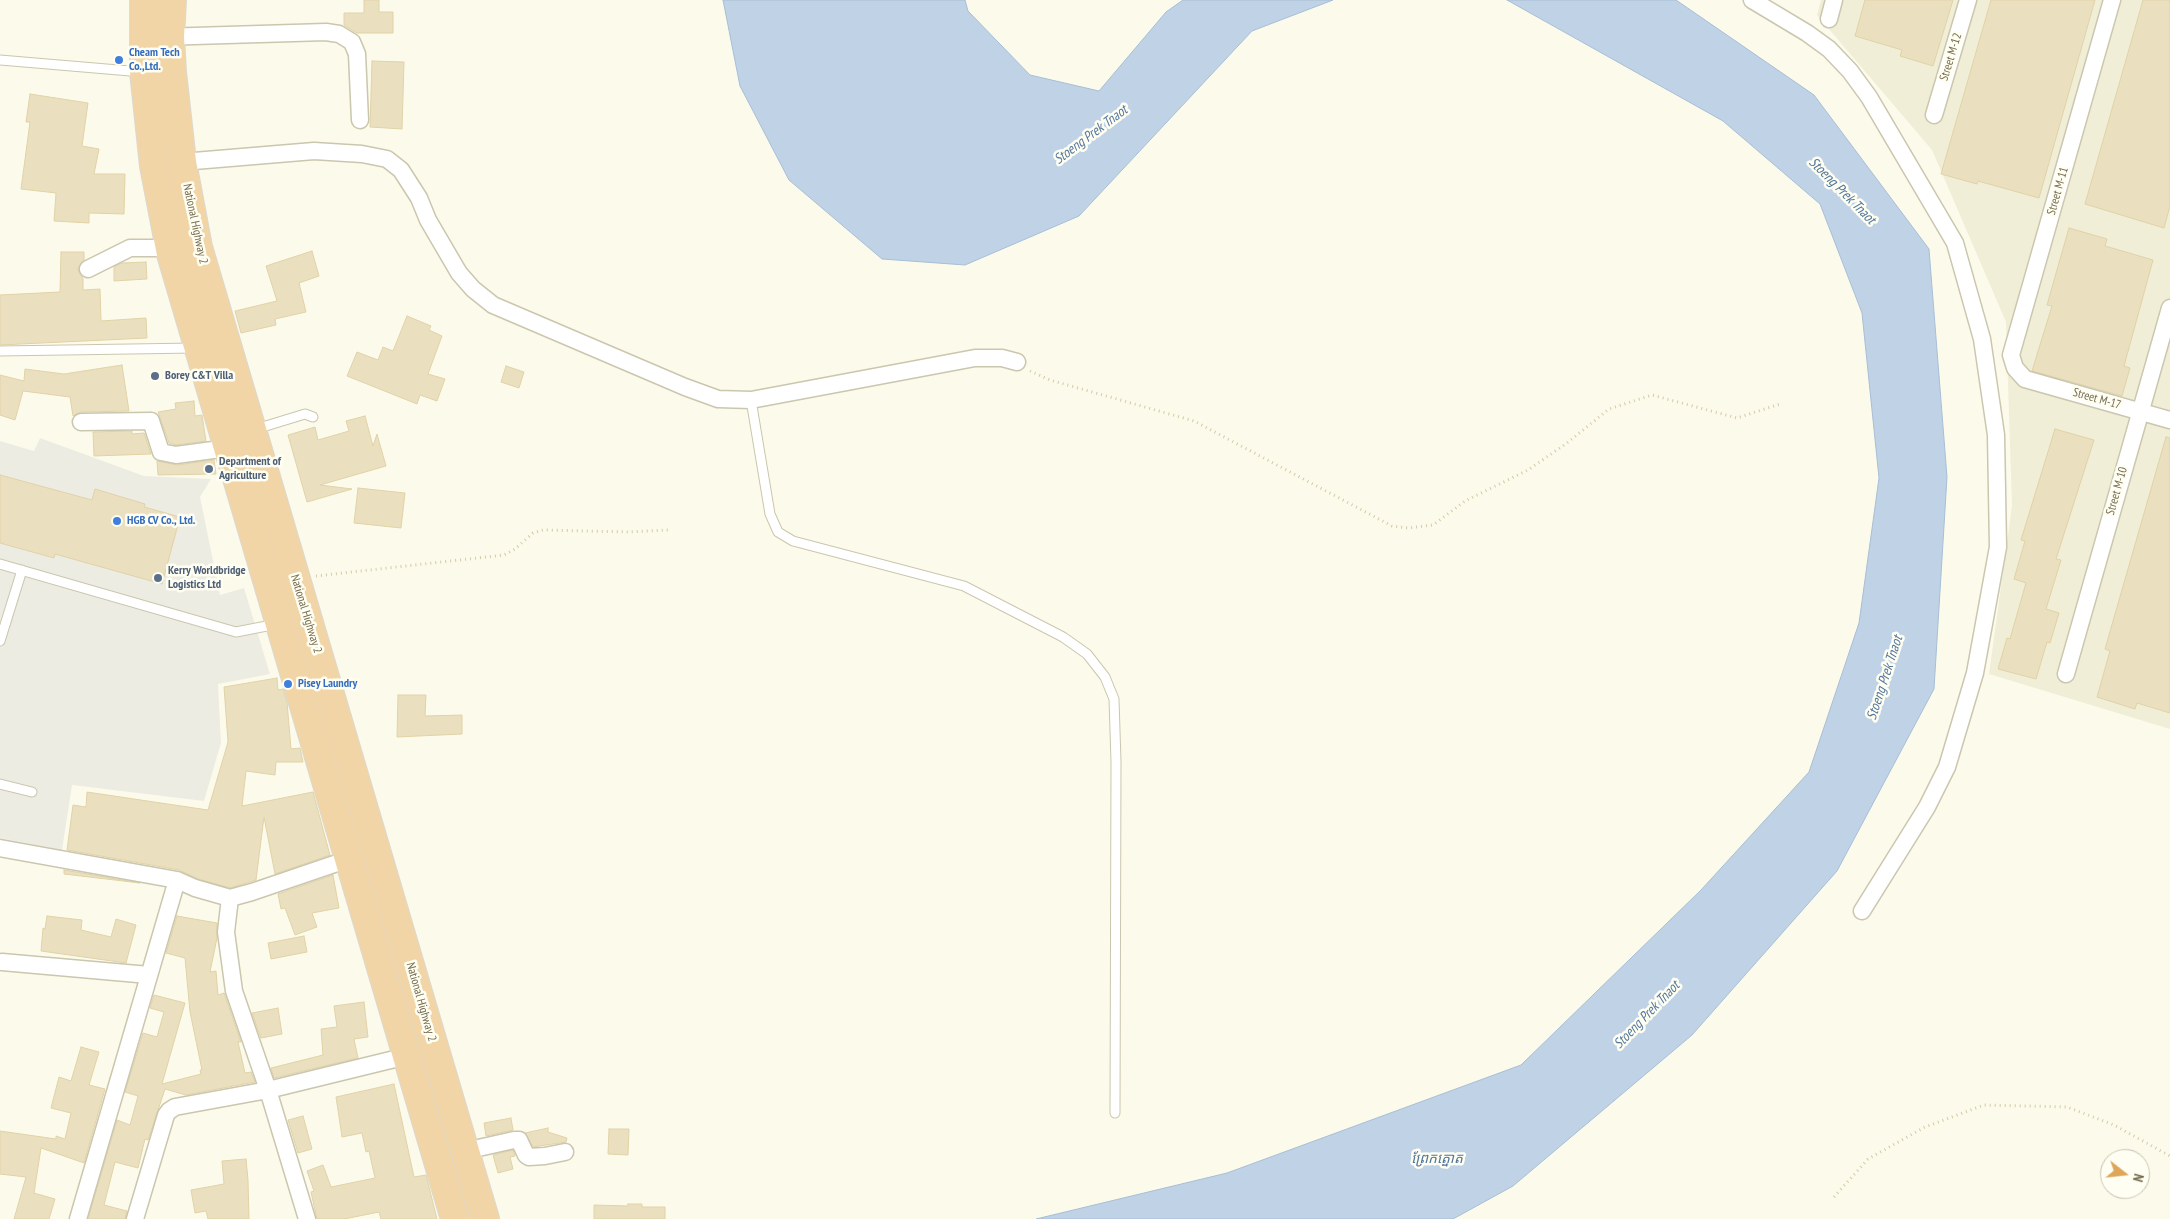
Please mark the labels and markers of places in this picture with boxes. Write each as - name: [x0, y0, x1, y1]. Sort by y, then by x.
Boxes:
- place label: Cheam Tech Co.,Ltd.: [129, 46, 180, 74]
- marker: Cheam Tech Co.,Ltd.: [113, 54, 125, 66]
- place label: Borey C&T Villa: [165, 369, 233, 383]
- marker: Borey C&T Villa: [149, 370, 161, 382]
- place label: Department of Agriculture: [219, 455, 281, 483]
- marker: Department of Agriculture: [203, 463, 215, 475]
- place label: HGB CV Co., Ltd.: [127, 514, 195, 528]
- marker: HGB CV Co., Ltd.: [111, 515, 123, 527]
- place label: Kerry Worldbridge Logistics Ltd: [168, 564, 246, 592]
- marker: Kerry Worldbridge Logistics Ltd: [152, 572, 164, 584]
- place label: Pisey Laundry: [298, 677, 357, 691]
- marker: Pisey Laundry: [282, 678, 294, 690]

